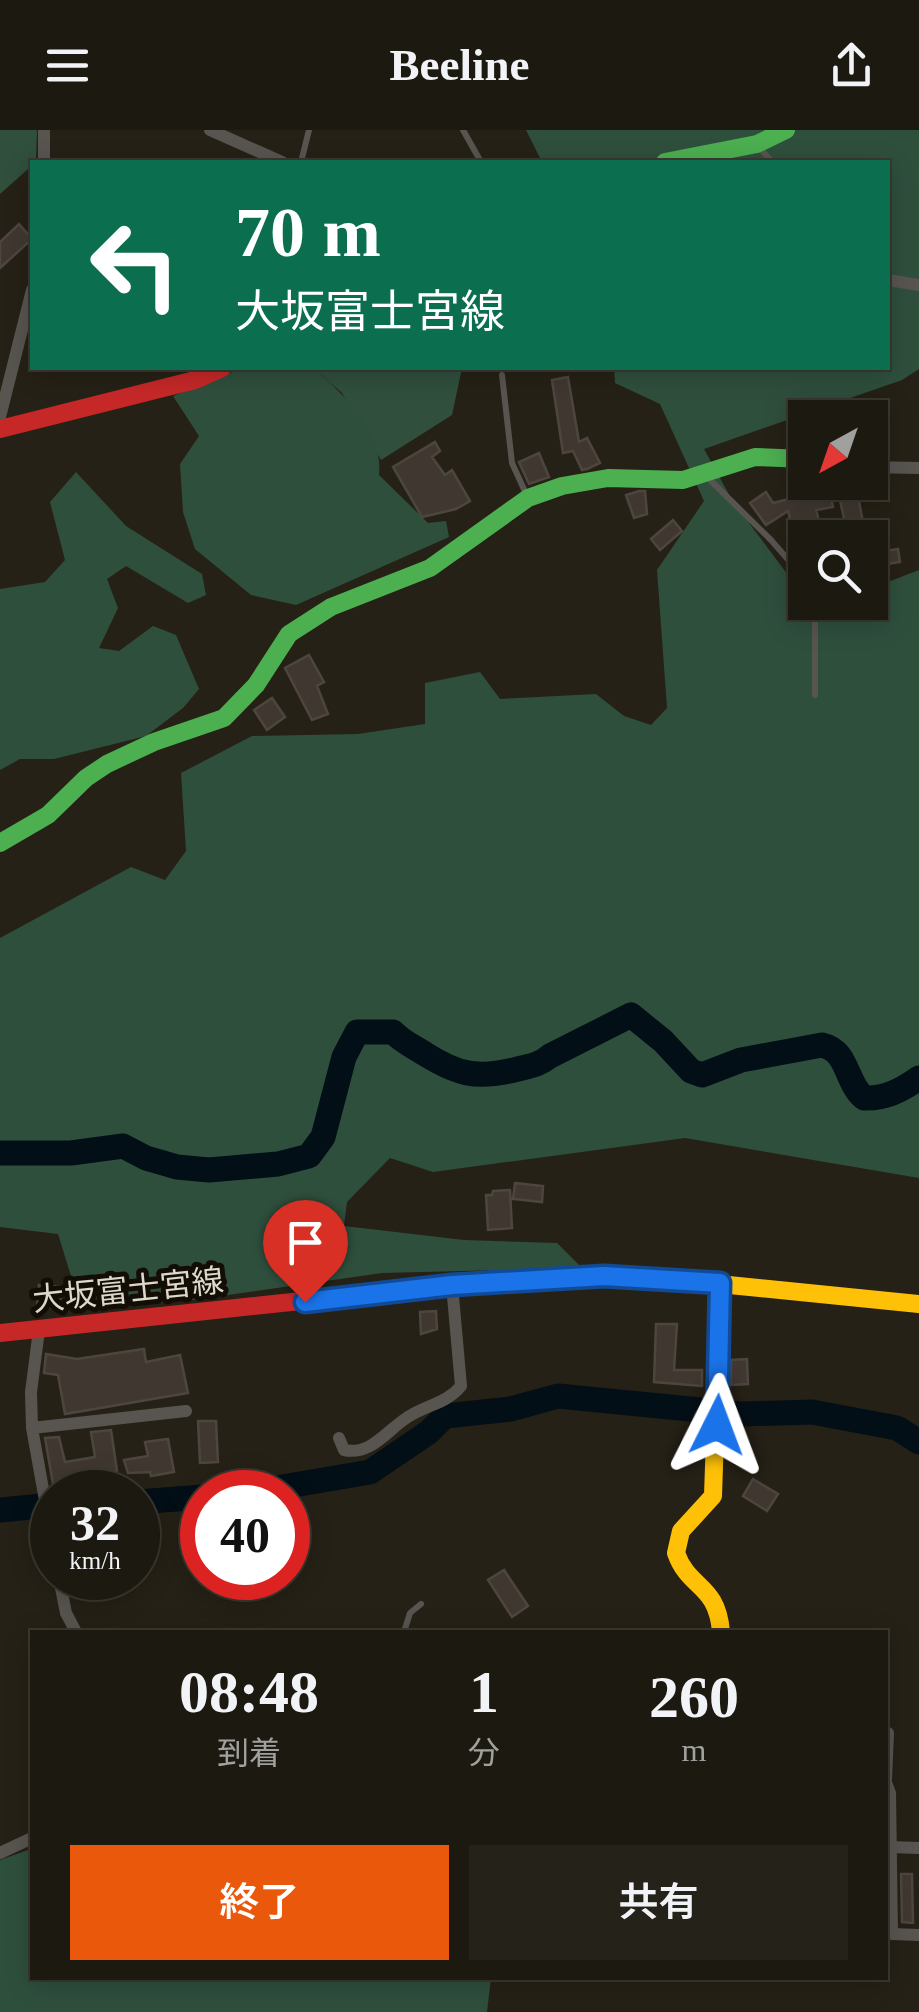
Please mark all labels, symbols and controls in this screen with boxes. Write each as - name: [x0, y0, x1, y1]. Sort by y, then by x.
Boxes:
- icon: menu: [40, 38, 95, 93]
- icon: share: [824, 38, 879, 93]
- text: Beeline: [390, 40, 529, 90]
- text: 70 m: [235, 194, 381, 271]
- icon: left: [70, 200, 200, 330]
- text: 大坂富士宮線: [235, 287, 505, 337]
- north arrow: [788, 400, 888, 500]
- map controls: [788, 400, 888, 620]
- button: search: [788, 520, 888, 620]
- pin: [263, 1200, 348, 1303]
- icon: arrive: [278, 1215, 333, 1270]
- street label: 大坂富士宮線: [31, 1262, 225, 1318]
- position arrow: [665, 1373, 769, 1477]
- speed limit sign: 40: [180, 1470, 310, 1600]
- text: 32: [70, 1495, 120, 1551]
- text: km/h: [69, 1547, 121, 1574]
- text: 08:48: [179, 1659, 319, 1725]
- text: 1: [469, 1659, 499, 1725]
- text: 260: [649, 1664, 739, 1730]
- text: m: [682, 1732, 706, 1768]
- text: 到着: [217, 1735, 281, 1771]
- text: 分: [468, 1735, 500, 1771]
- button: 終了: [70, 1845, 449, 1960]
- button: 共有: [469, 1845, 848, 1960]

